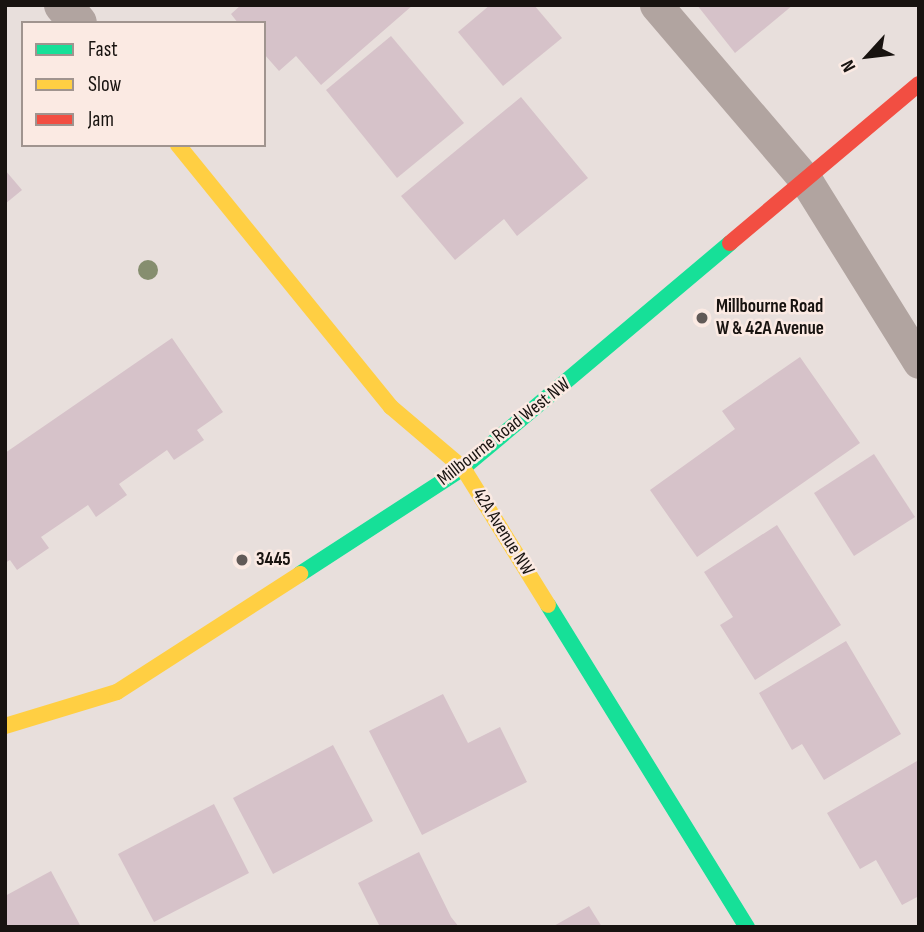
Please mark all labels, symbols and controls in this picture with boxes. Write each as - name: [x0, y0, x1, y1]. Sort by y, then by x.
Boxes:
- legend: [21, 21, 266, 147]
- north arrow: [833, 21, 903, 91]
- text: Fast: [88, 37, 118, 62]
- text: N: [836, 56, 861, 76]
- text: Slow: [88, 72, 121, 97]
- text: Jam: [88, 107, 114, 132]
- place label: Millbourne Road W & 42A Avenue: [716, 296, 824, 340]
- marker: Millbourne Road W & 42A Avenue: [694, 310, 710, 326]
- street label: Millbourne Road West NW: [433, 373, 575, 491]
- street label: 42A Avenue NW: [467, 484, 539, 580]
- place label: 3445: [256, 549, 291, 571]
- marker: 3445: [234, 552, 250, 568]

